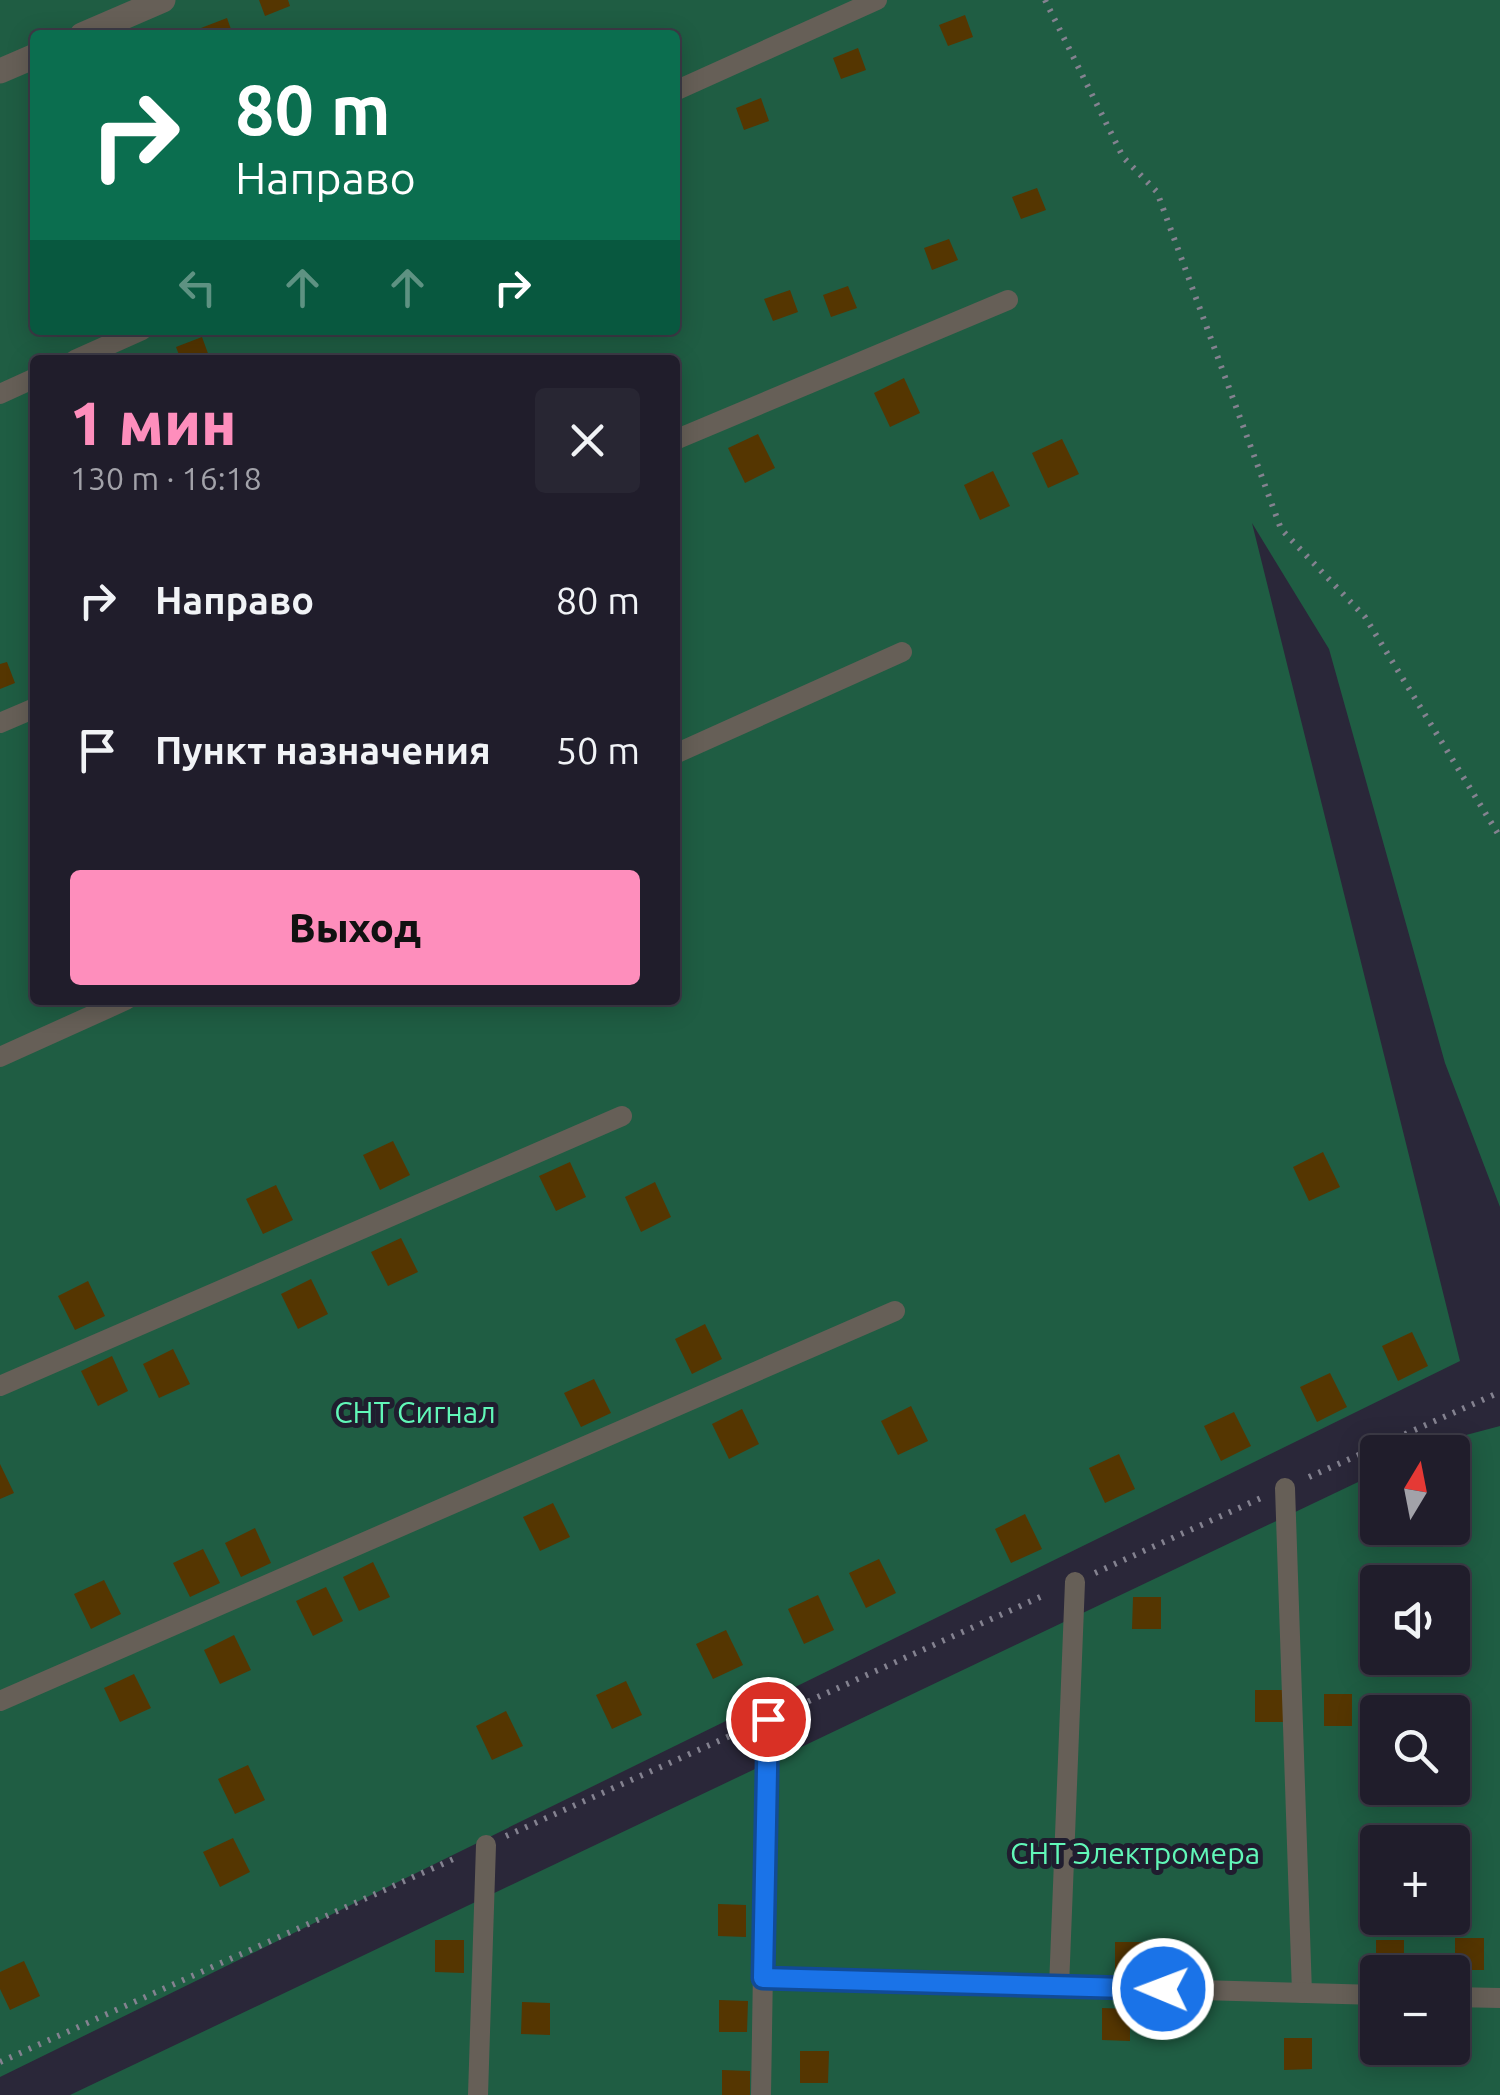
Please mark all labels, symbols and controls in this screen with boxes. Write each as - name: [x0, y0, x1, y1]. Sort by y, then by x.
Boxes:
- icon: right: [70, 70, 200, 200]
- text: 80 m: [235, 70, 391, 148]
- text: Направо: [235, 152, 416, 203]
- icon: left: [170, 260, 225, 315]
- icon: ahead: [275, 260, 330, 315]
- icon: ahead: [380, 260, 435, 315]
- icon: right: [485, 260, 540, 315]
- button: close: [535, 388, 640, 493]
- text: 1 мин: [70, 389, 237, 456]
- text: 130 m · 16:18: [70, 460, 262, 496]
- icon: right: [70, 573, 125, 628]
- text: Направо: [155, 579, 314, 621]
- text: 80 m: [556, 579, 640, 621]
- icon: arrive: [70, 723, 125, 778]
- text: Пункт назначения: [155, 729, 491, 771]
- text: 50 m: [556, 729, 640, 771]
- button: Выход: [70, 870, 640, 985]
- park label: СНТ Сигнал: [334, 1395, 496, 1429]
- north arrow: [1360, 1435, 1470, 1545]
- map controls: [1360, 1435, 1470, 2065]
- button: sound: [1360, 1565, 1470, 1675]
- pin: [726, 1677, 811, 1762]
- icon: arrive: [741, 1692, 796, 1747]
- button: search: [1360, 1695, 1470, 1805]
- button: +: [1360, 1825, 1470, 1935]
- park label: СНТ Электромера: [1010, 1836, 1260, 1870]
- position arrow: [1111, 1937, 1215, 2041]
- button: −: [1360, 1955, 1470, 2065]

